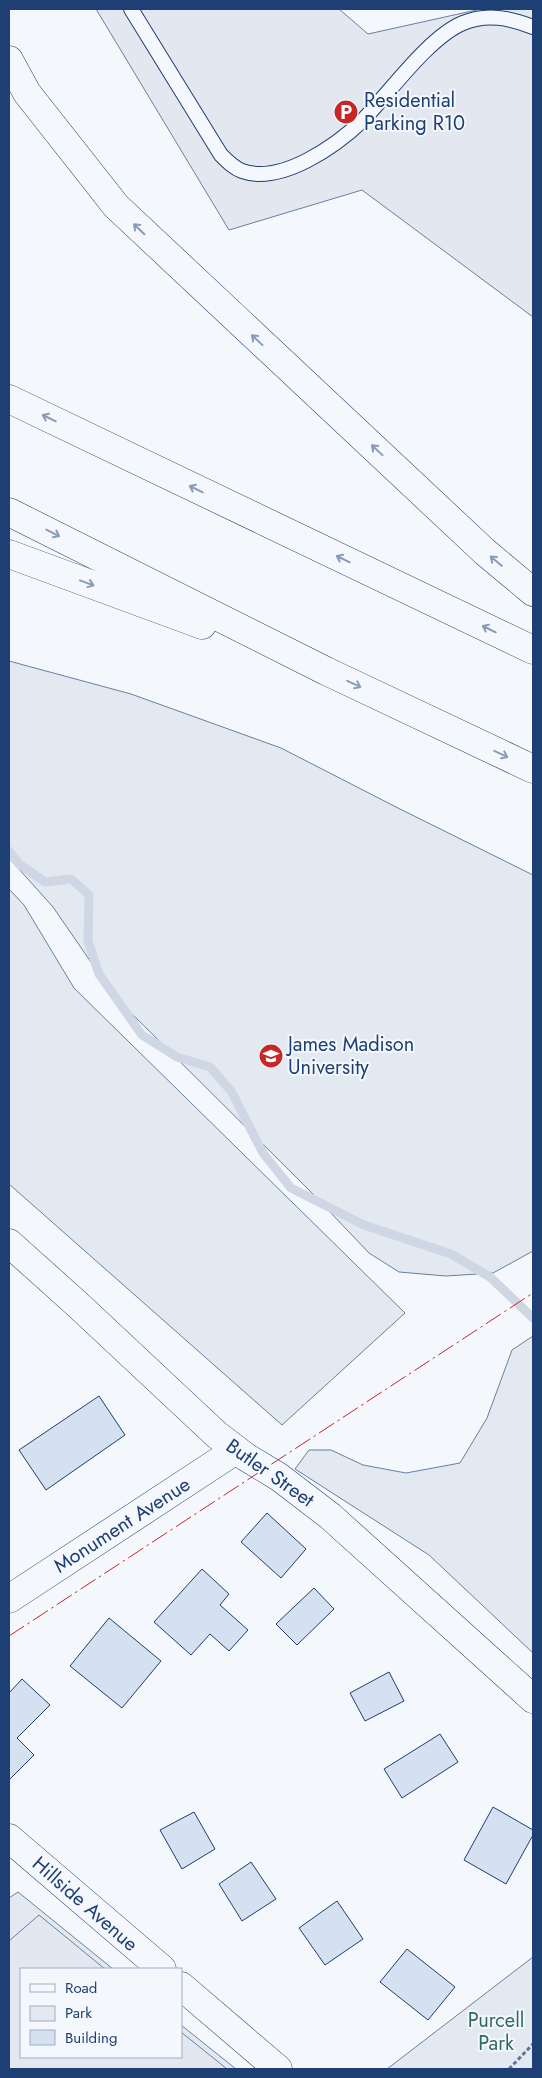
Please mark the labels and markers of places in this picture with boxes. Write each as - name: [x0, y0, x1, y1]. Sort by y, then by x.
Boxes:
- place label: Residential Parking R10: [364, 86, 465, 138]
- parking icon: Residential Parking R10: [333, 99, 359, 125]
- place label: James Madison University: [285, 1030, 414, 1082]
- school or university icon: James Madison University: [258, 1043, 284, 1069]

